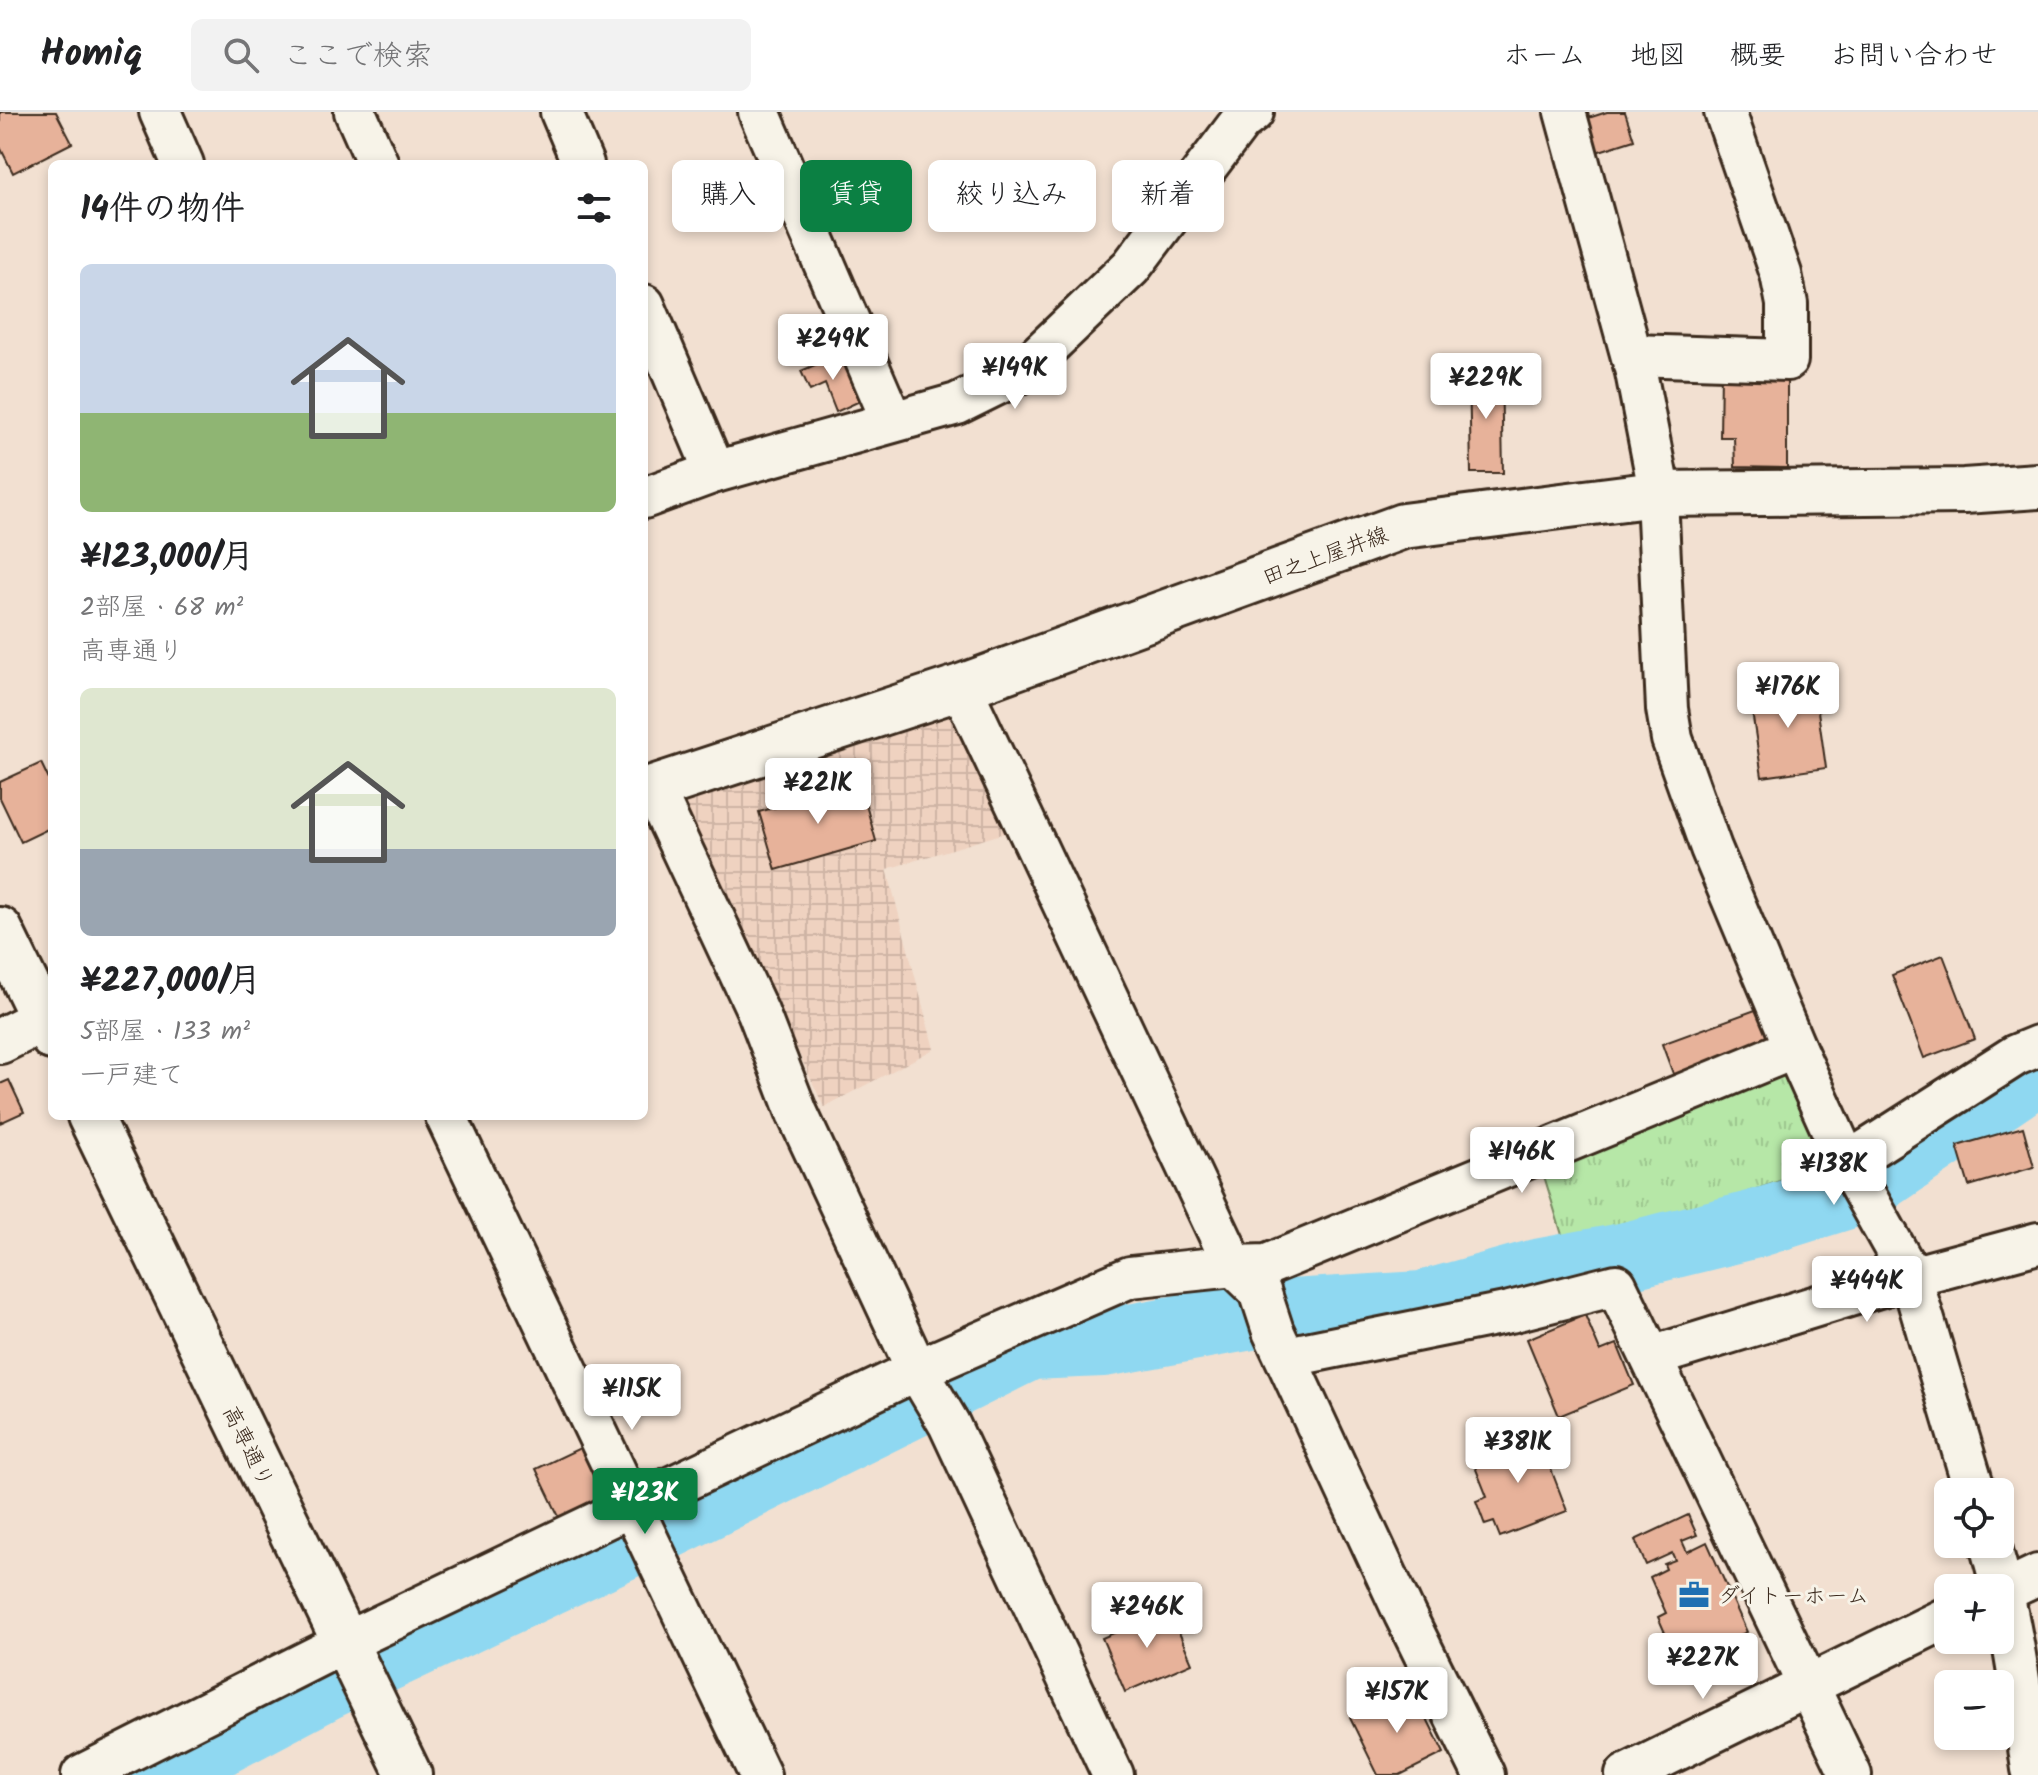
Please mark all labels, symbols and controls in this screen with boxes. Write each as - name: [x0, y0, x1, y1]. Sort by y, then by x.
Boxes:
- search box: [191, 19, 751, 91]
- text: Homiq: [40, 25, 143, 85]
- icon: search: [219, 33, 263, 77]
- text: ここで検索: [283, 33, 433, 81]
- text: ホーム: [1503, 34, 1586, 79]
- text: 地図: [1630, 34, 1686, 79]
- text: 概要: [1730, 34, 1786, 79]
- text: お問い合わせ: [1830, 34, 1998, 79]
- chip: 購入: [672, 160, 784, 232]
- chip: 賃貸: [800, 160, 912, 232]
- chip: 絞り込み: [928, 160, 1096, 232]
- chip: 新着: [1112, 160, 1224, 232]
- text: 14件の物件: [80, 183, 245, 237]
- icon: filters: [572, 186, 616, 230]
- pin: ¥249K: [777, 314, 889, 382]
- icon: home: [276, 316, 420, 460]
- text: ¥249K: [796, 319, 870, 361]
- pin: ¥149K: [959, 343, 1071, 411]
- text: ¥149K: [982, 348, 1048, 390]
- pin: ¥229K: [1430, 353, 1542, 421]
- text: ¥229K: [1448, 358, 1524, 400]
- street label: 田之上屋井線: [1258, 518, 1394, 596]
- text: ¥123,000/月: [80, 531, 254, 585]
- text: 2部屋 · 68 m²: [80, 587, 243, 629]
- text: 高専通り: [80, 631, 184, 673]
- pin: ¥176K: [1732, 662, 1844, 730]
- text: ¥176K: [1755, 667, 1821, 709]
- icon: home: [276, 740, 420, 884]
- pin: ¥221K: [762, 758, 874, 826]
- text: ¥221K: [783, 763, 853, 805]
- text: ¥227,000/月: [80, 955, 261, 1009]
- text: 5部屋 · 133 m²: [80, 1011, 250, 1053]
- text: 一戸建て: [80, 1055, 184, 1097]
- pin: ¥146K: [1466, 1127, 1578, 1195]
- text: ¥146K: [1488, 1132, 1556, 1174]
- pin: ¥138K: [1778, 1139, 1890, 1207]
- text: ¥138K: [1799, 1144, 1869, 1186]
- pin: ¥444K: [1811, 1256, 1923, 1324]
- text: ¥444K: [1830, 1261, 1904, 1303]
- pin: ¥115K: [576, 1364, 688, 1432]
- text: ¥115K: [602, 1369, 662, 1411]
- street label: 高専通り: [212, 1400, 282, 1494]
- pin: ¥381K: [1462, 1417, 1574, 1485]
- text: ¥381K: [1483, 1422, 1553, 1464]
- pin: ¥123K: [589, 1468, 701, 1536]
- text: ¥123K: [611, 1473, 679, 1515]
- map controls: [1934, 1478, 2014, 1750]
- button: locate: [1934, 1478, 2014, 1558]
- button: +: [1934, 1574, 2014, 1654]
- office icon: ダイトーホーム: [1677, 1578, 1711, 1612]
- place label: ダイトーホーム: [1718, 1580, 1869, 1615]
- pin: ¥246K: [1091, 1582, 1203, 1650]
- text: ¥246K: [1109, 1587, 1185, 1629]
- pin: ¥227K: [1647, 1633, 1759, 1701]
- text: ¥227K: [1666, 1638, 1740, 1680]
- pin: ¥157K: [1341, 1667, 1453, 1735]
- button: −: [1934, 1670, 2014, 1750]
- text: ¥157K: [1365, 1672, 1429, 1714]

